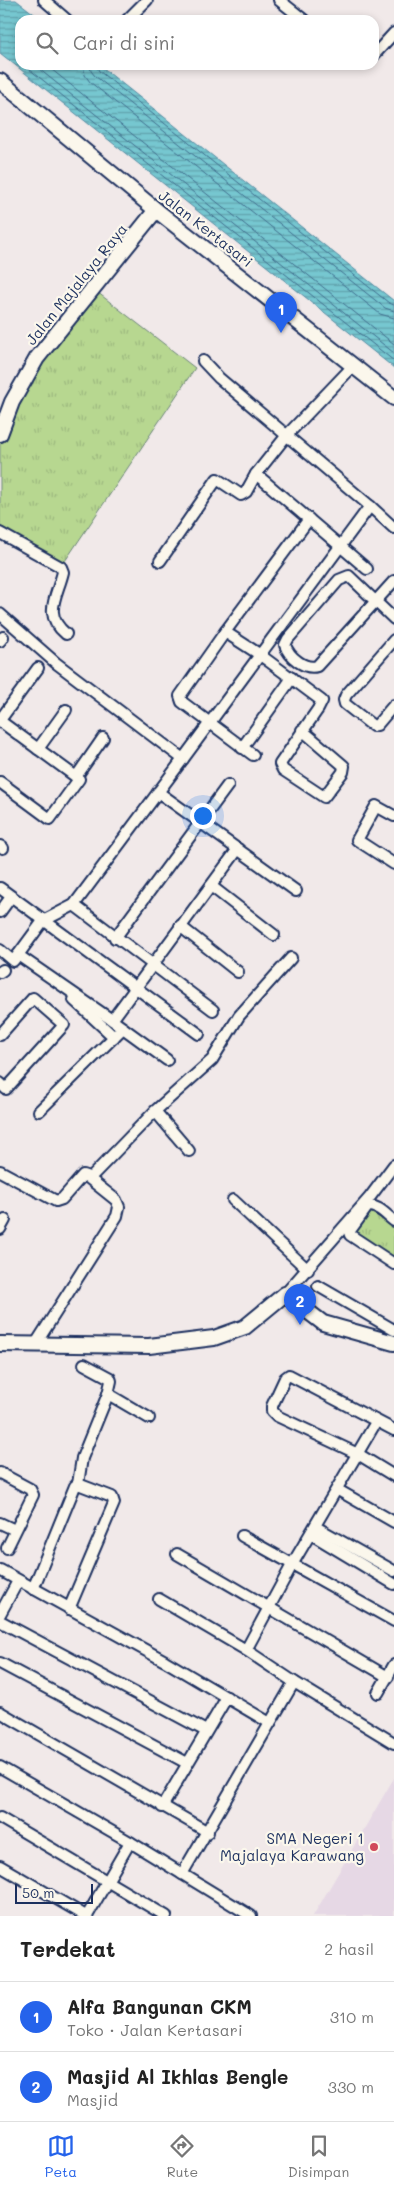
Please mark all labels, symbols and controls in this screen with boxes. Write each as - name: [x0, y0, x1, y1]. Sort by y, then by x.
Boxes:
- search box: [15, 15, 379, 70]
- icon: search: [33, 29, 61, 57]
- text: Cari di sini: [73, 30, 175, 55]
- street label: Jalan Kertasari: [155, 185, 257, 271]
- street label: Jalan Majalaya Raya: [21, 219, 131, 349]
- pin: 1: [265, 292, 297, 333]
- your location: [190, 803, 216, 829]
- pin: 2: [284, 1284, 316, 1325]
- place label: SMA Negeri 1 Majalaya Karawang: [220, 1828, 364, 1865]
- marker: SMA Negeri 1 Majalaya Karawang: [368, 1841, 380, 1853]
- scale bar: [15, 1881, 92, 1904]
- text: 50 m: [22, 1883, 54, 1902]
- text: Terdekat: [20, 1935, 115, 1962]
- text: 2 hasil: [324, 1938, 374, 1959]
- text: Alfa Bangunan CKM: [67, 1994, 252, 2019]
- text: 1: [32, 2006, 40, 2027]
- text: 310 m: [330, 2006, 374, 2027]
- text: Toko · Jalan Kertasari: [67, 2019, 243, 2040]
- text: Masjid Al Ikhlas Bengle: [67, 2064, 288, 2089]
- text: 2: [32, 2076, 40, 2097]
- text: 330 m: [328, 2076, 374, 2097]
- text: Masjid: [67, 2089, 118, 2110]
- tab: Peta: [45, 2132, 77, 2181]
- tab: Rute: [167, 2132, 198, 2181]
- tab: Disimpan: [288, 2132, 349, 2181]

